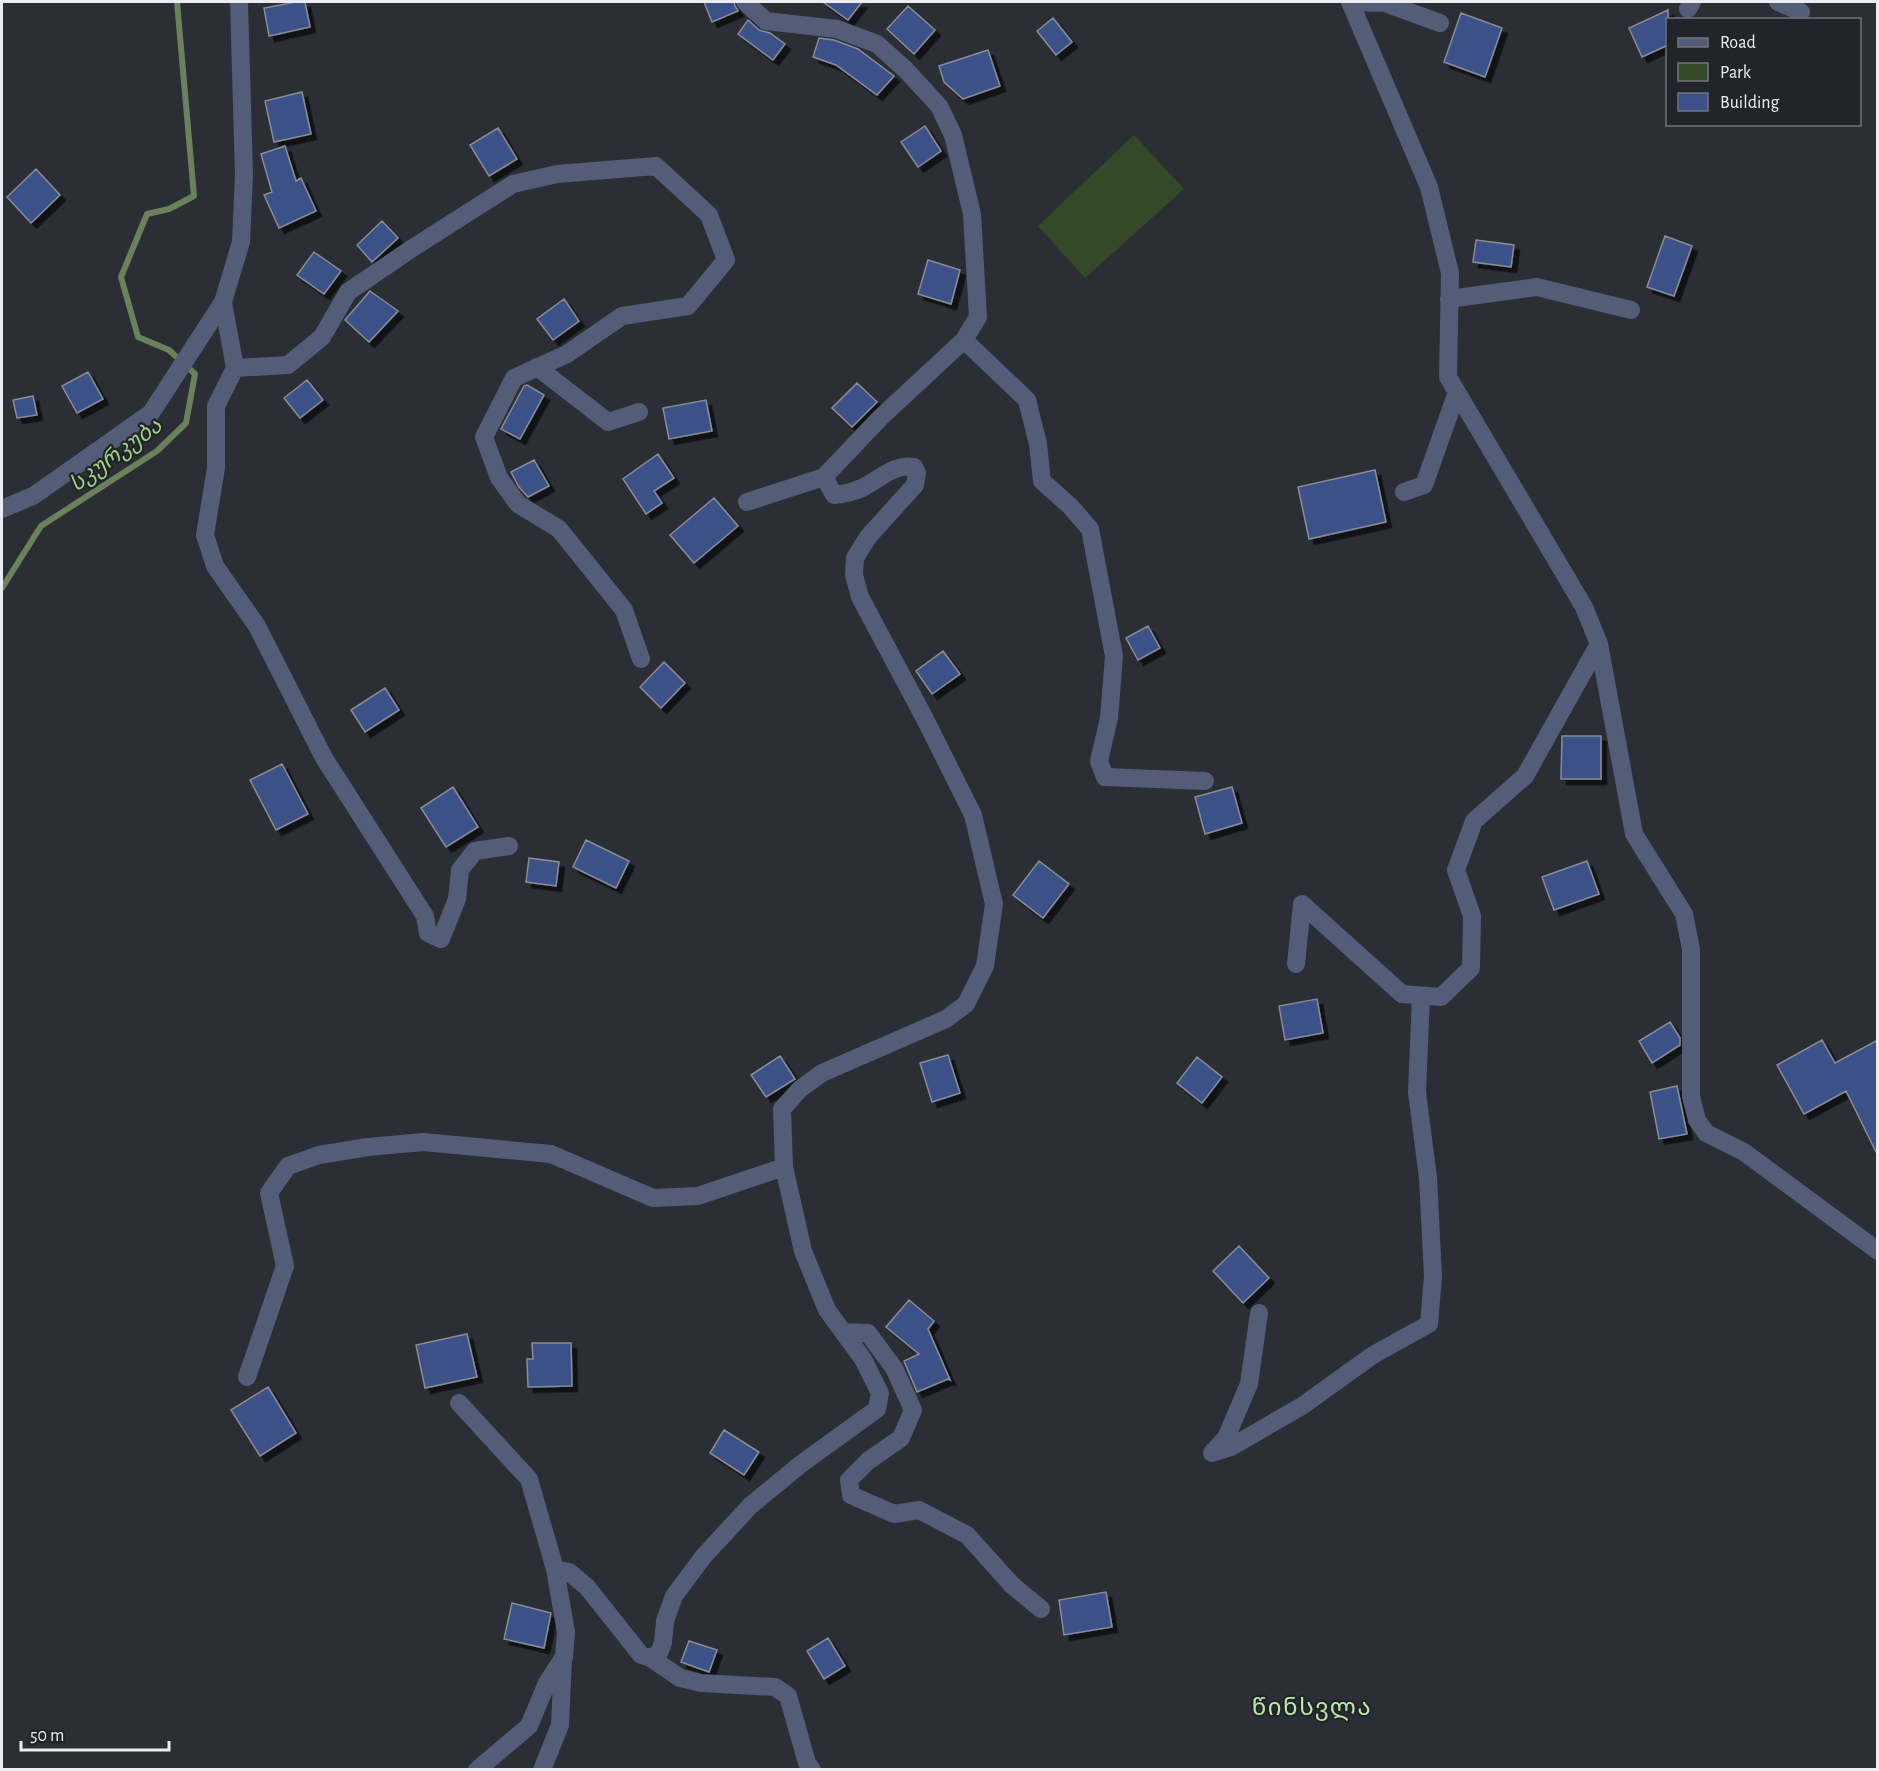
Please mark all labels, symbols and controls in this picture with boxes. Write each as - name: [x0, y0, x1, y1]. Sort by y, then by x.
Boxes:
- legend: [1666, 18, 1861, 126]
- text: Road: [1720, 34, 1756, 52]
- text: Park: [1720, 64, 1752, 82]
- text: Building: [1720, 94, 1780, 112]
- water label: სკურკუბა: [65, 414, 168, 497]
- district label: წინსვლა: [1252, 1696, 1372, 1721]
- scale bar: [21, 1714, 170, 1752]
- text: 50 m: [30, 1727, 64, 1745]

